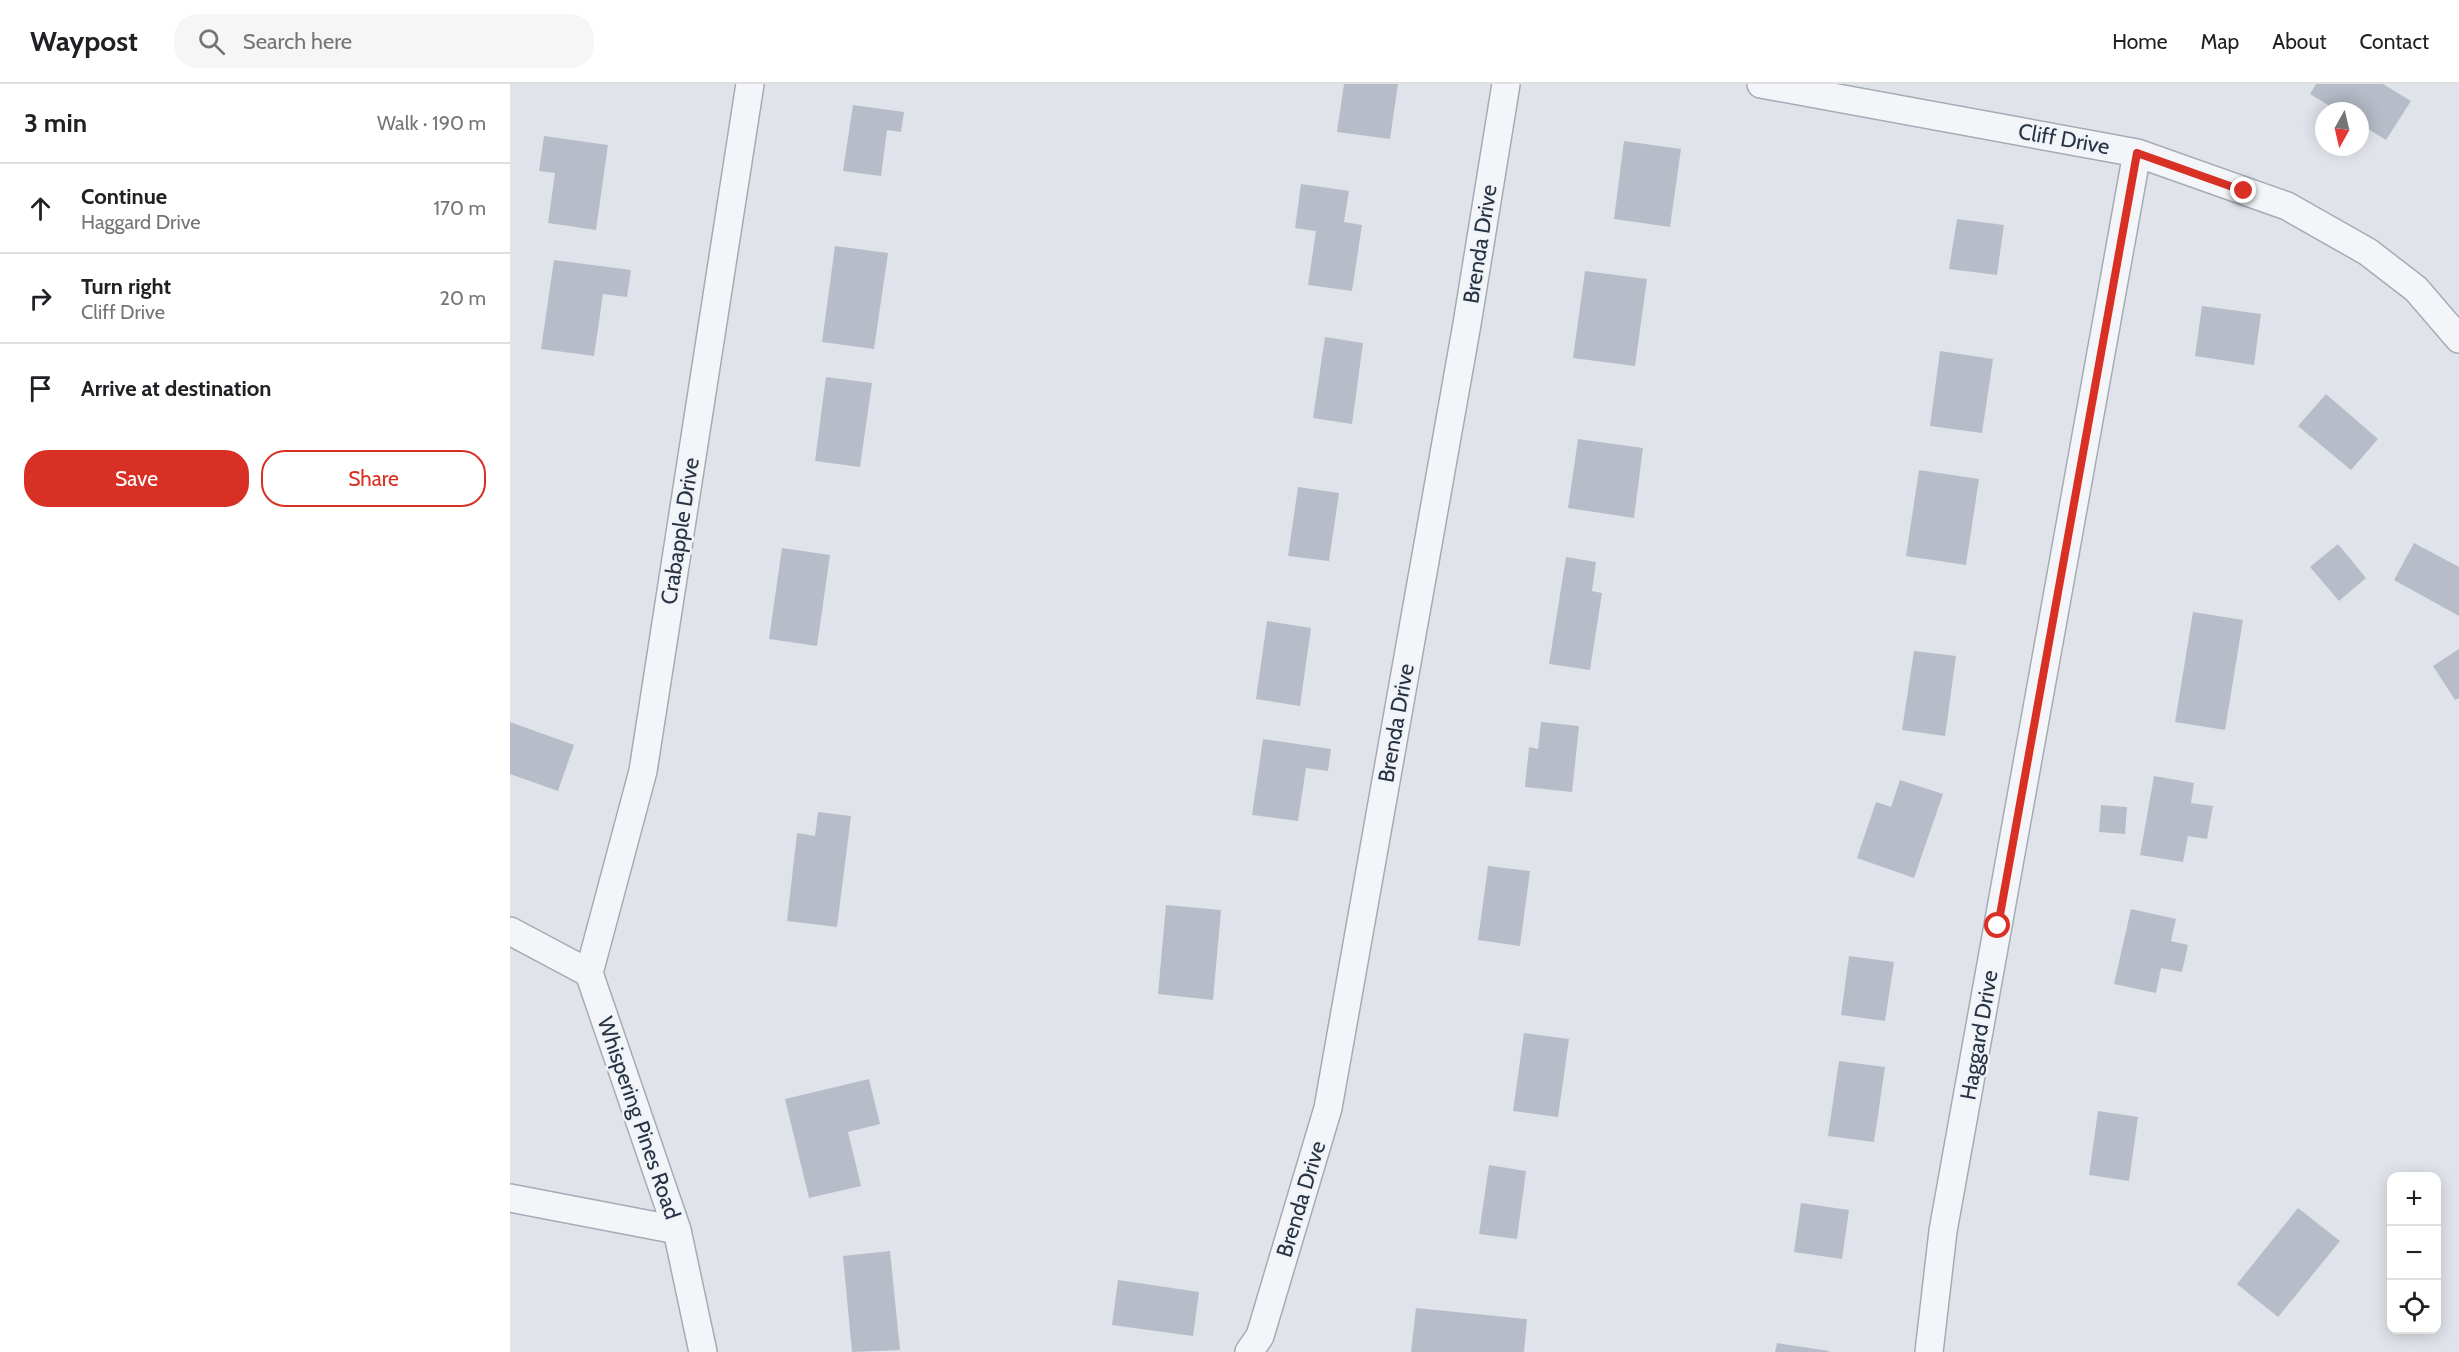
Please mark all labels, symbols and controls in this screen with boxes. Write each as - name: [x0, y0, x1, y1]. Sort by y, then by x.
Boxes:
- search box: [174, 14, 594, 68]
- text: Waypost: [30, 24, 138, 58]
- icon: search: [195, 25, 228, 58]
- text: Search here: [243, 28, 352, 55]
- text: Home: [2112, 29, 2168, 54]
- text: Map: [2201, 29, 2239, 54]
- text: About: [2272, 29, 2326, 54]
- text: Contact: [2359, 29, 2429, 54]
- north arrow: [2315, 102, 2369, 156]
- text: 3 min: [24, 107, 87, 139]
- text: Walk · 190 m: [377, 111, 486, 135]
- street label: Cliff Drive: [2016, 118, 2112, 160]
- route end: [2230, 177, 2256, 203]
- street label: Brenda Drive: [1457, 182, 1503, 306]
- text: Continue: [81, 183, 167, 210]
- icon: ahead: [24, 192, 57, 225]
- text: 170 m: [434, 196, 486, 220]
- text: Haggard Drive: [81, 210, 201, 234]
- text: Turn right: [81, 273, 171, 300]
- icon: right: [24, 282, 57, 315]
- text: 20 m: [440, 286, 486, 310]
- text: Cliff Drive: [81, 300, 165, 324]
- icon: arrive: [24, 372, 57, 405]
- text: Arrive at destination: [81, 375, 271, 402]
- button: Save: [24, 450, 249, 507]
- button: Share: [261, 450, 486, 507]
- street label: Crabapple Drive: [655, 455, 705, 607]
- street label: Brenda Drive: [1372, 661, 1420, 785]
- route start: [1984, 912, 2010, 938]
- street label: Haggard Drive: [1954, 968, 2004, 1102]
- street label: Whispering Pines Road: [592, 1013, 686, 1223]
- street label: Brenda Drive: [1271, 1138, 1331, 1260]
- map controls: [2387, 1172, 2441, 1334]
- button: +: [2387, 1172, 2441, 1226]
- button: −: [2387, 1226, 2441, 1280]
- button: locate: [2387, 1280, 2441, 1334]

